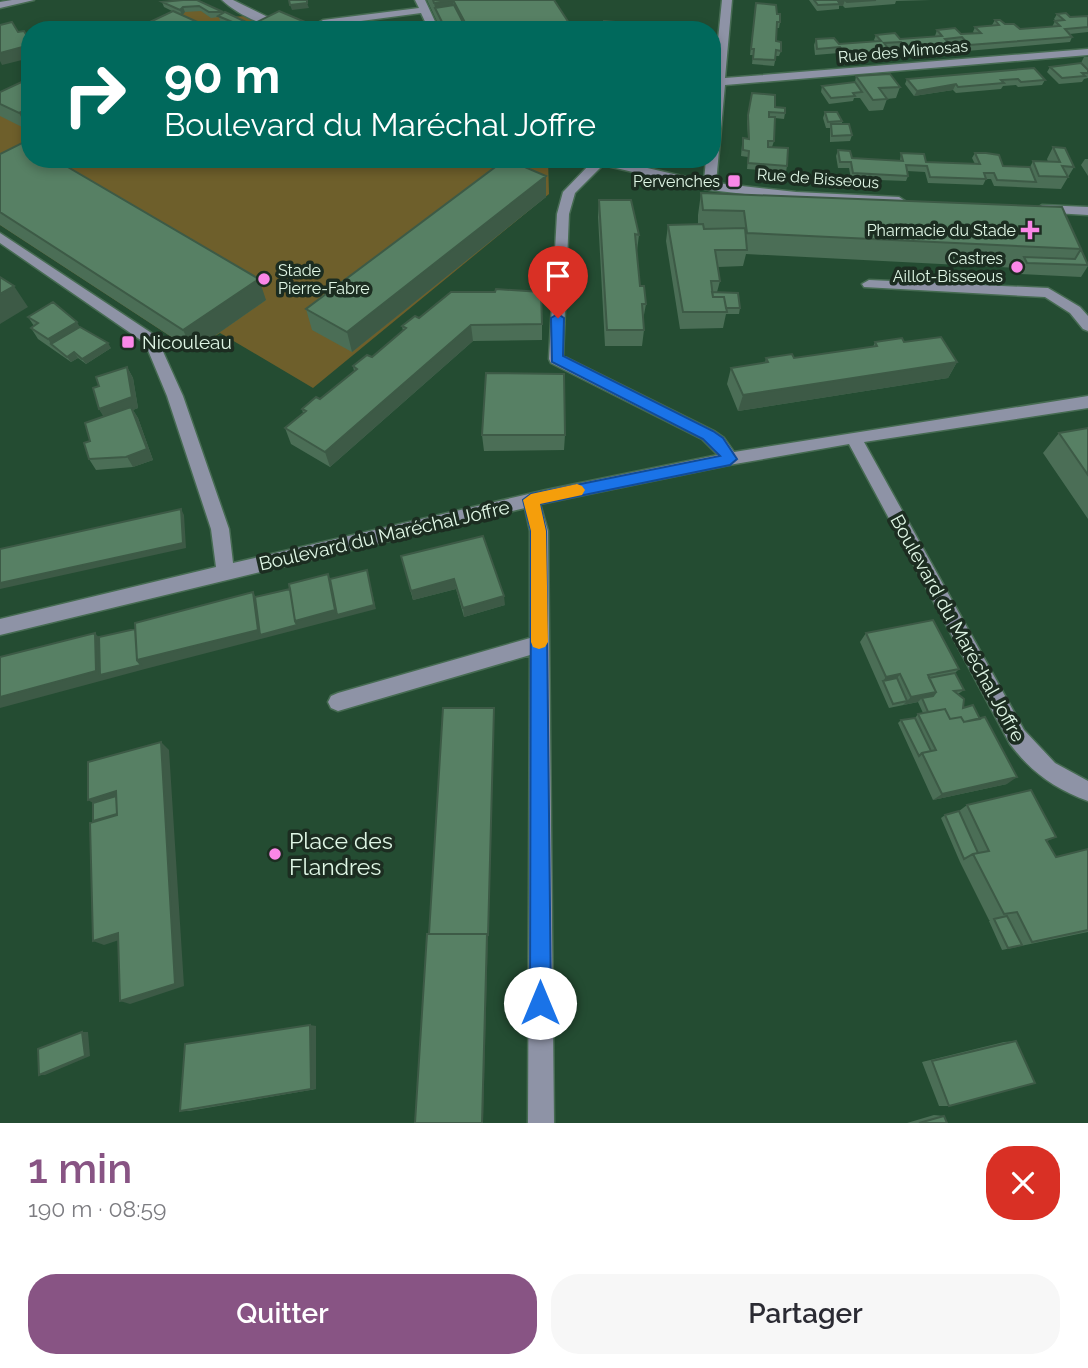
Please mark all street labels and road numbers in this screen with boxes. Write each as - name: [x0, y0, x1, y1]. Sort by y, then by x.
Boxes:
- street label: Rue des Mimosas: [837, 36, 969, 67]
- street label: Rue de Bisseous: [756, 165, 880, 192]
- street label: Boulevard du Maréchal Joffre: [257, 495, 511, 575]
- street label: Boulevard du Maréchal Joffre: [886, 511, 1030, 745]

